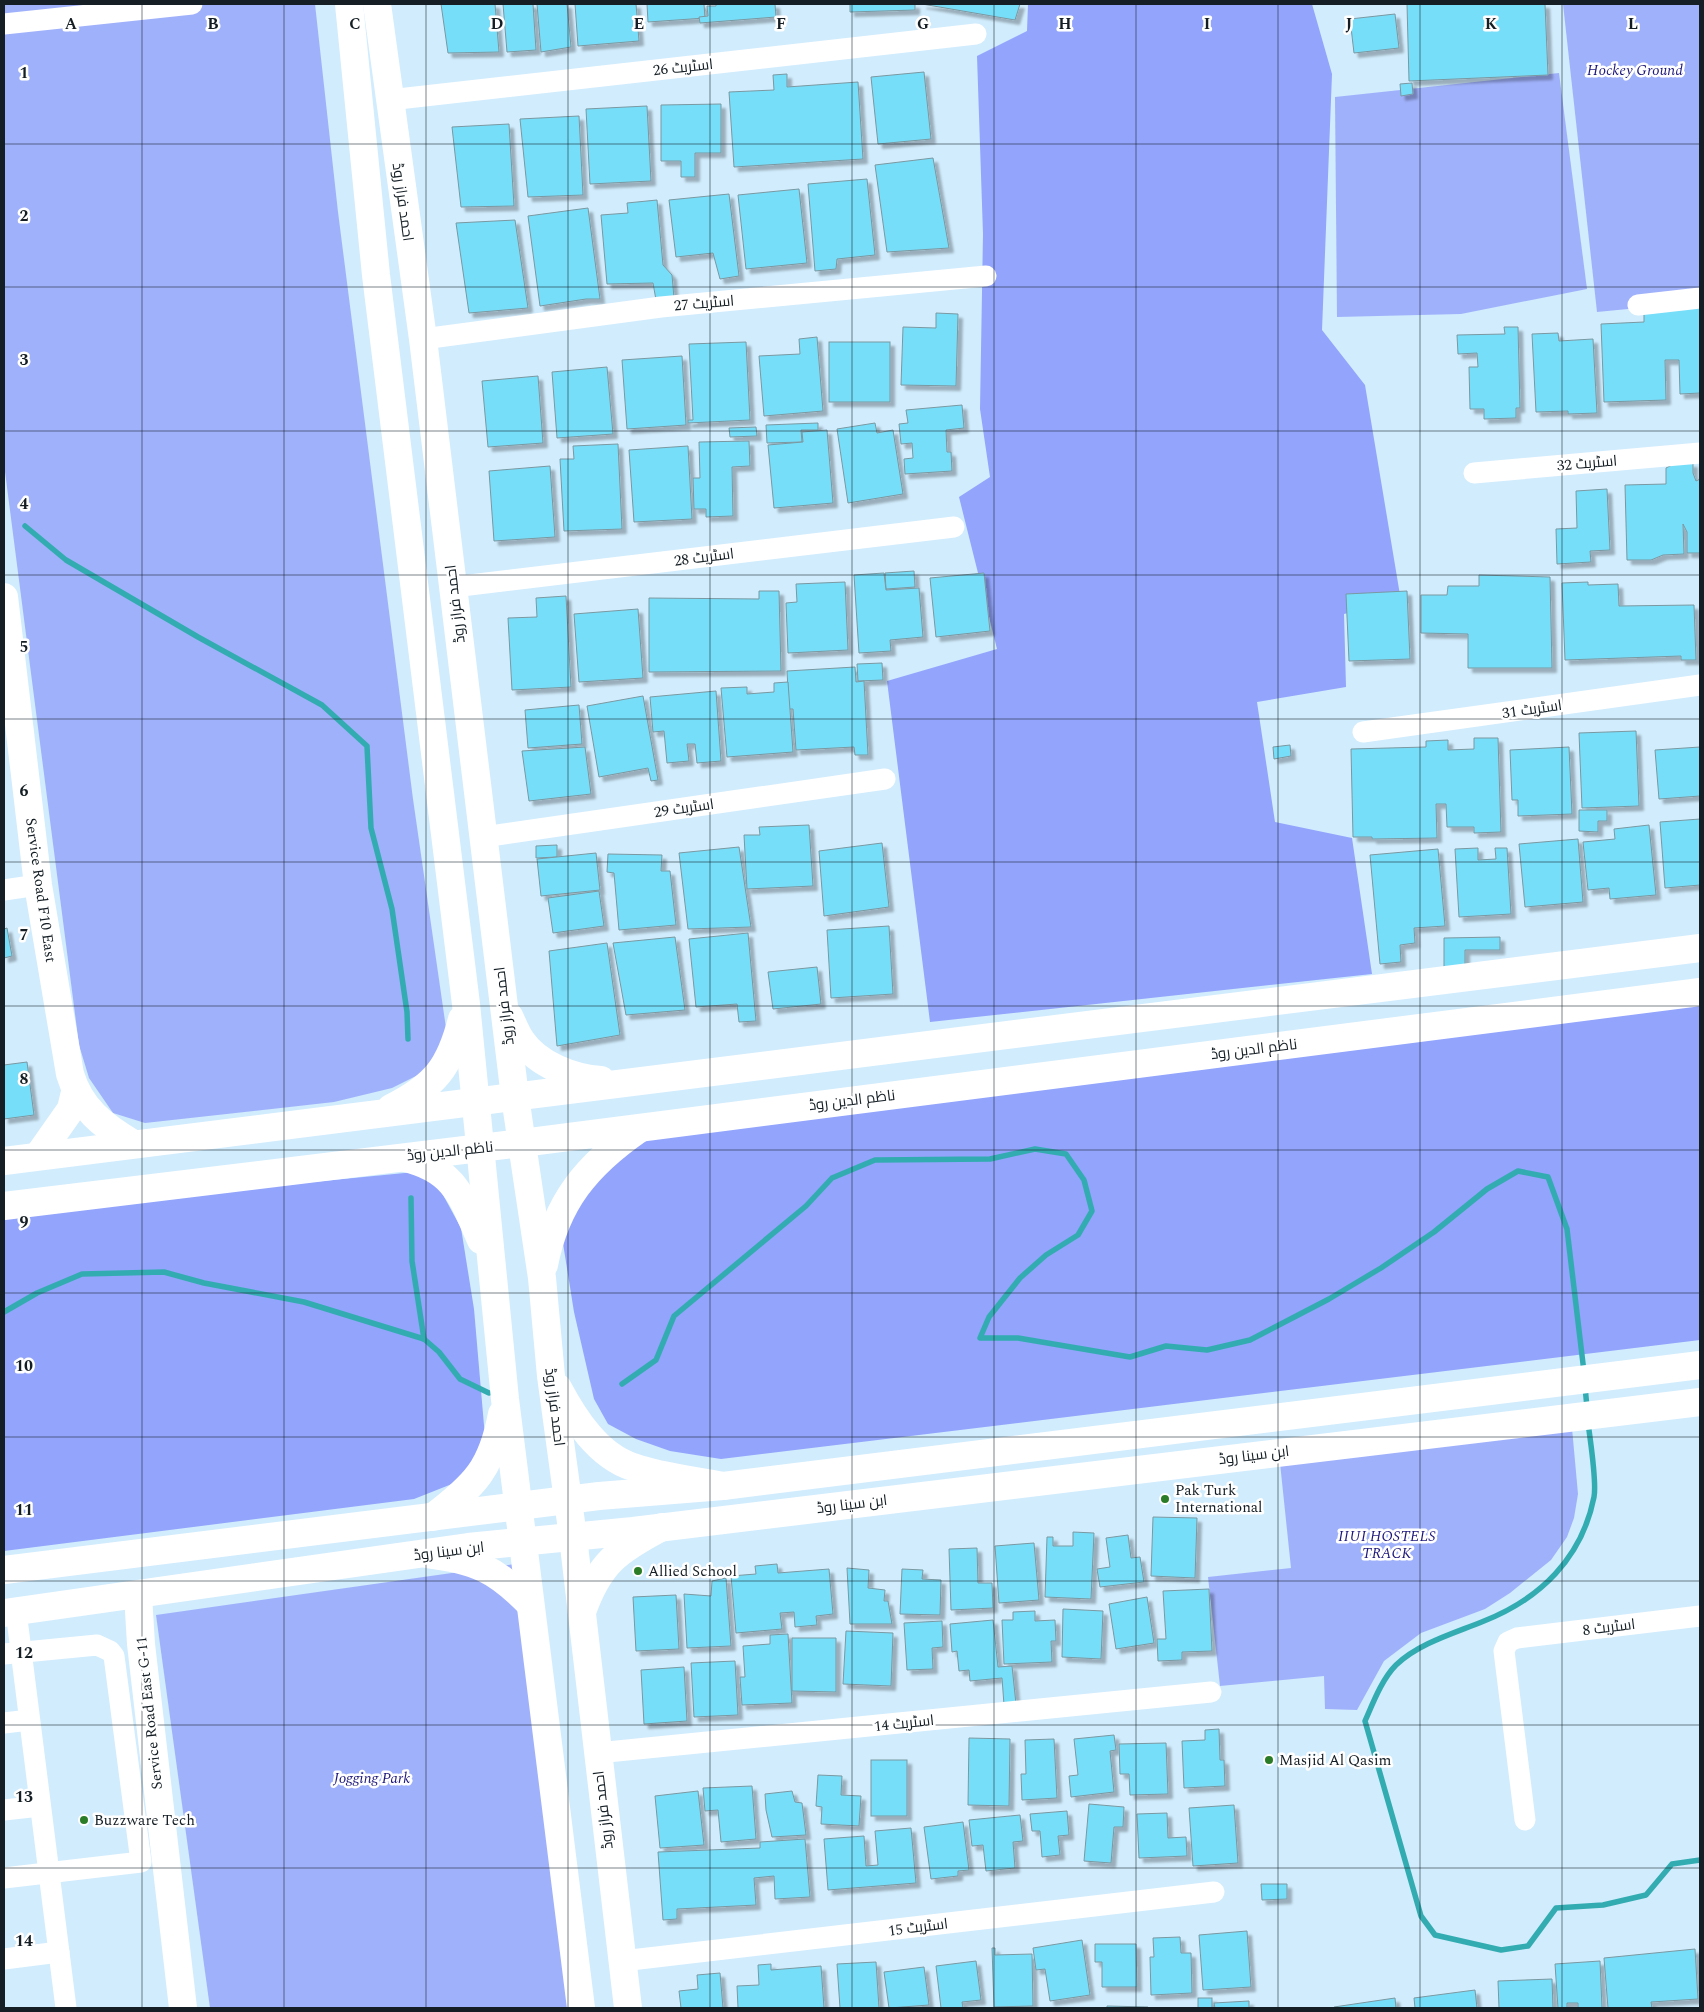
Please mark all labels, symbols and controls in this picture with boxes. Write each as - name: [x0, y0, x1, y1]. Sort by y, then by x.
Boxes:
- text: A: [65, 12, 78, 36]
- text: B: [207, 12, 219, 36]
- text: C: [349, 12, 361, 36]
- text: D: [491, 12, 504, 36]
- text: E: [634, 12, 644, 36]
- text: F: [776, 12, 786, 36]
- text: G: [917, 12, 929, 36]
- text: H: [1058, 12, 1072, 36]
- text: I: [1204, 12, 1210, 36]
- text: J: [1346, 12, 1353, 36]
- text: K: [1485, 12, 1498, 36]
- text: L: [1628, 12, 1638, 36]
- street label: اسٹریٹ 26: [652, 53, 714, 82]
- park label: Hockey Ground: [1587, 59, 1683, 82]
- text: 1: [20, 61, 28, 85]
- street label: احمد فراز روڈ: [386, 161, 419, 243]
- text: 2: [20, 204, 29, 228]
- street label: اسٹریٹ 27: [673, 289, 735, 318]
- text: 3: [20, 348, 29, 372]
- street label: اسٹریٹ 32: [1556, 449, 1618, 478]
- text: 4: [20, 492, 29, 516]
- street label: اسٹریٹ 28: [673, 542, 735, 573]
- street label: احمد فراز روڈ: [439, 563, 472, 645]
- text: 5: [20, 635, 28, 659]
- street label: اسٹریٹ 31: [1501, 694, 1564, 725]
- text: 6: [20, 779, 29, 803]
- street label: اسٹریٹ 29: [653, 793, 716, 824]
- street label: Service Road F10 East: [19, 816, 62, 964]
- text: 7: [20, 923, 29, 947]
- street label: احمد فراز روڈ: [488, 965, 521, 1047]
- street label: ناظم الدین روڈ: [1209, 1033, 1299, 1066]
- text: 8: [20, 1067, 29, 1091]
- street label: ناظم الدین روڈ: [807, 1084, 897, 1117]
- street label: ناظم الدین روڈ: [406, 1136, 495, 1167]
- text: 9: [20, 1210, 29, 1234]
- text: 10: [15, 1354, 33, 1378]
- street label: احمد فراز روڈ: [538, 1366, 571, 1448]
- street label: ابن سینا روڈ: [1217, 1440, 1291, 1471]
- place label: Pak Turk International: [1175, 1479, 1263, 1519]
- street label: ابن سینا روڈ: [815, 1489, 889, 1520]
- marker: Pak Turk International: [1159, 1493, 1171, 1505]
- text: 11: [15, 1498, 33, 1522]
- park label: IIUI HOSTELS TRACK: [1338, 1525, 1436, 1565]
- street label: ابن سینا روڈ: [412, 1536, 486, 1567]
- place label: Allied School: [648, 1560, 737, 1583]
- marker: Allied School: [632, 1565, 644, 1577]
- street label: اسٹریٹ 8: [1581, 1613, 1637, 1642]
- street label: Service Road East G-11: [130, 1635, 169, 1791]
- text: 12: [15, 1641, 33, 1665]
- street label: اسٹریٹ 14: [873, 1709, 935, 1738]
- place label: Masjid Al Qasim: [1279, 1749, 1392, 1772]
- marker: Masjid Al Qasim: [1263, 1754, 1275, 1766]
- park label: Jogging Park: [333, 1767, 410, 1790]
- street label: احمد فراز روڈ: [587, 1769, 620, 1851]
- text: 13: [15, 1785, 33, 1809]
- place label: Buzzware Tech: [94, 1809, 195, 1832]
- marker: Buzzware Tech: [78, 1814, 90, 1826]
- street label: اسٹریٹ 15: [887, 1912, 949, 1943]
- text: 14: [15, 1929, 33, 1953]

